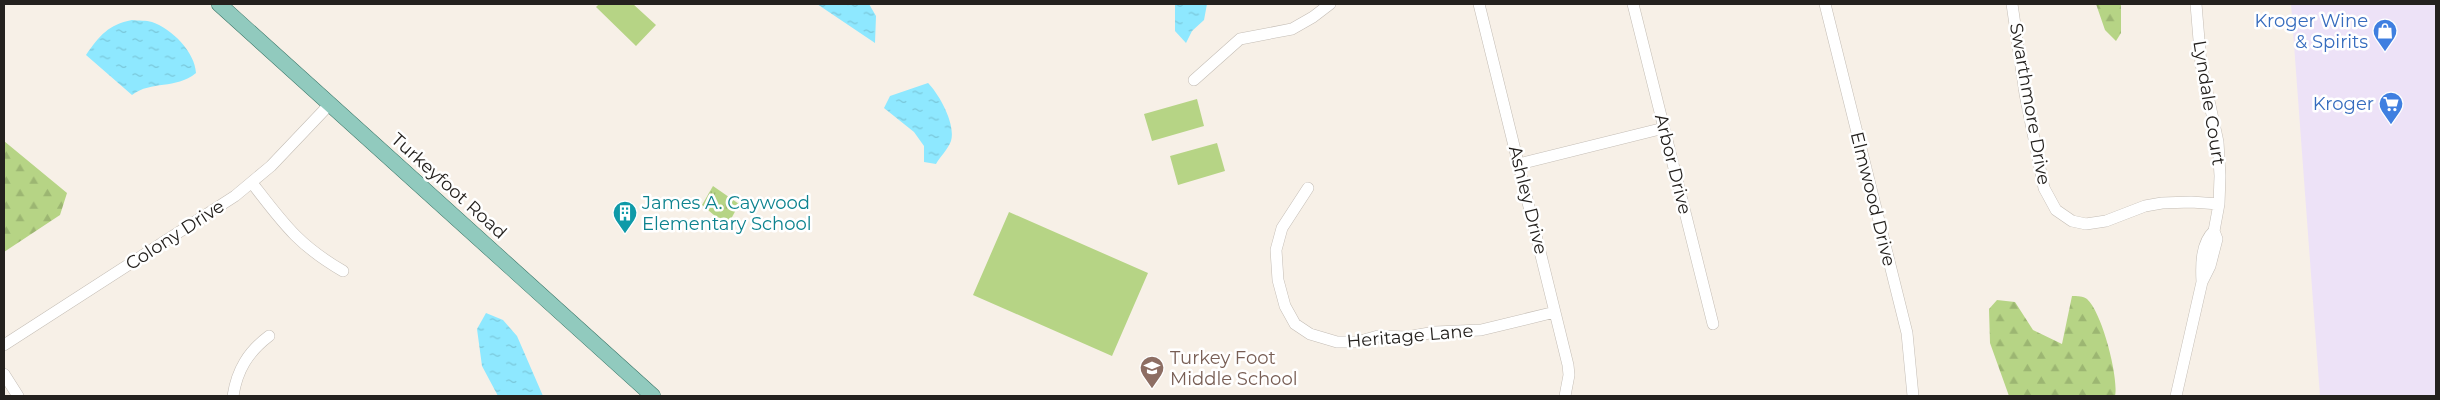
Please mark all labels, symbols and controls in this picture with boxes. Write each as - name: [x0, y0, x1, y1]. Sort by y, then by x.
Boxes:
- place label: Kroger Wine & Spirits: [2254, 10, 2368, 53]
- shop icon: Kroger Wine & Spirits: [2372, 18, 2398, 52]
- street label: Swarthmore Drive: [2005, 21, 2055, 187]
- street label: Lyndale Court: [2188, 39, 2230, 167]
- supermarket icon: Kroger: [2378, 91, 2404, 125]
- place label: Kroger: [2313, 93, 2374, 115]
- street label: Arbor Drive: [1650, 112, 1696, 217]
- street label: Turkeyfoot Road: [387, 128, 511, 244]
- street label: Elmwood Drive: [1846, 129, 1900, 269]
- street label: Ashley Drive: [1504, 143, 1552, 257]
- place label: James A. Caywood Elementary School: [641, 192, 812, 235]
- street label: Colony Drive: [122, 195, 229, 275]
- building icon: James A. Caywood Elementary School: [612, 200, 638, 234]
- street label: Heritage Lane: [1346, 319, 1474, 352]
- place label: Turkey Foot Middle School: [1170, 347, 1298, 390]
- school or university icon: Turkey Foot Middle School: [1139, 355, 1165, 389]

